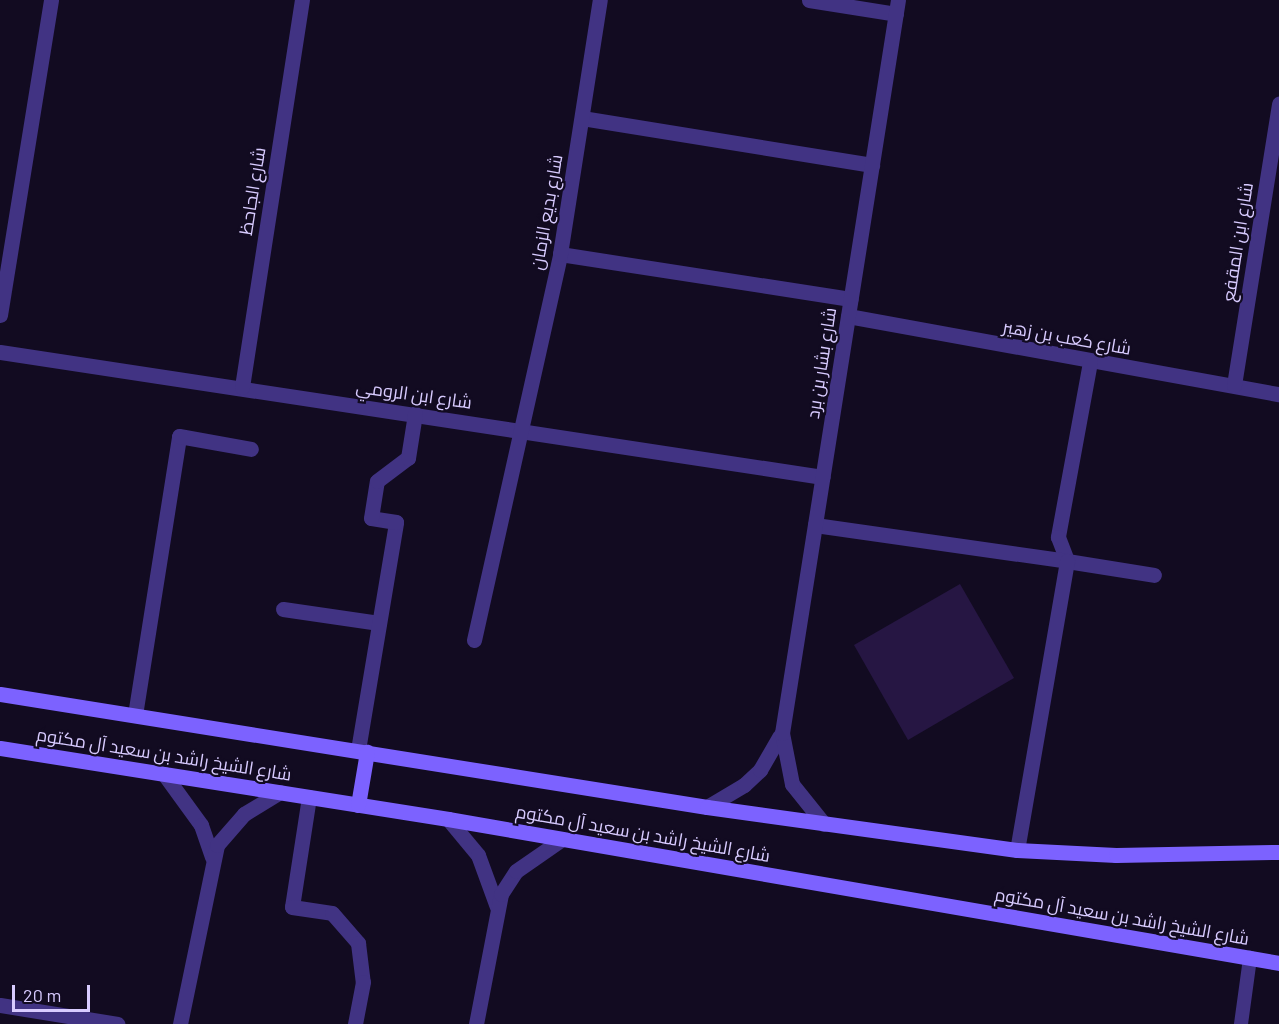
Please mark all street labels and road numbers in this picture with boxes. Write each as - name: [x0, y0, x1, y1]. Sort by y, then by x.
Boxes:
- street label: شارع الجاحظ: [234, 145, 270, 237]
- street label: شارع بديع الزمان: [525, 153, 567, 271]
- street label: شارع ابن المقفع: [1217, 181, 1257, 303]
- street label: شارع بشار بن برد: [802, 306, 840, 420]
- street label: شارع كعب بن زهير: [1001, 315, 1133, 359]
- street label: شارع ابن الرومي: [355, 375, 473, 413]
- street label: شارع الشيخ راشد بن سعيد آل مكتوم: [35, 723, 293, 785]
- street label: شارع الشيخ راشد بن سعيد آل مكتوم: [514, 800, 772, 866]
- street label: شارع الشيخ راشد بن سعيد آل مكتوم: [993, 883, 1251, 949]

